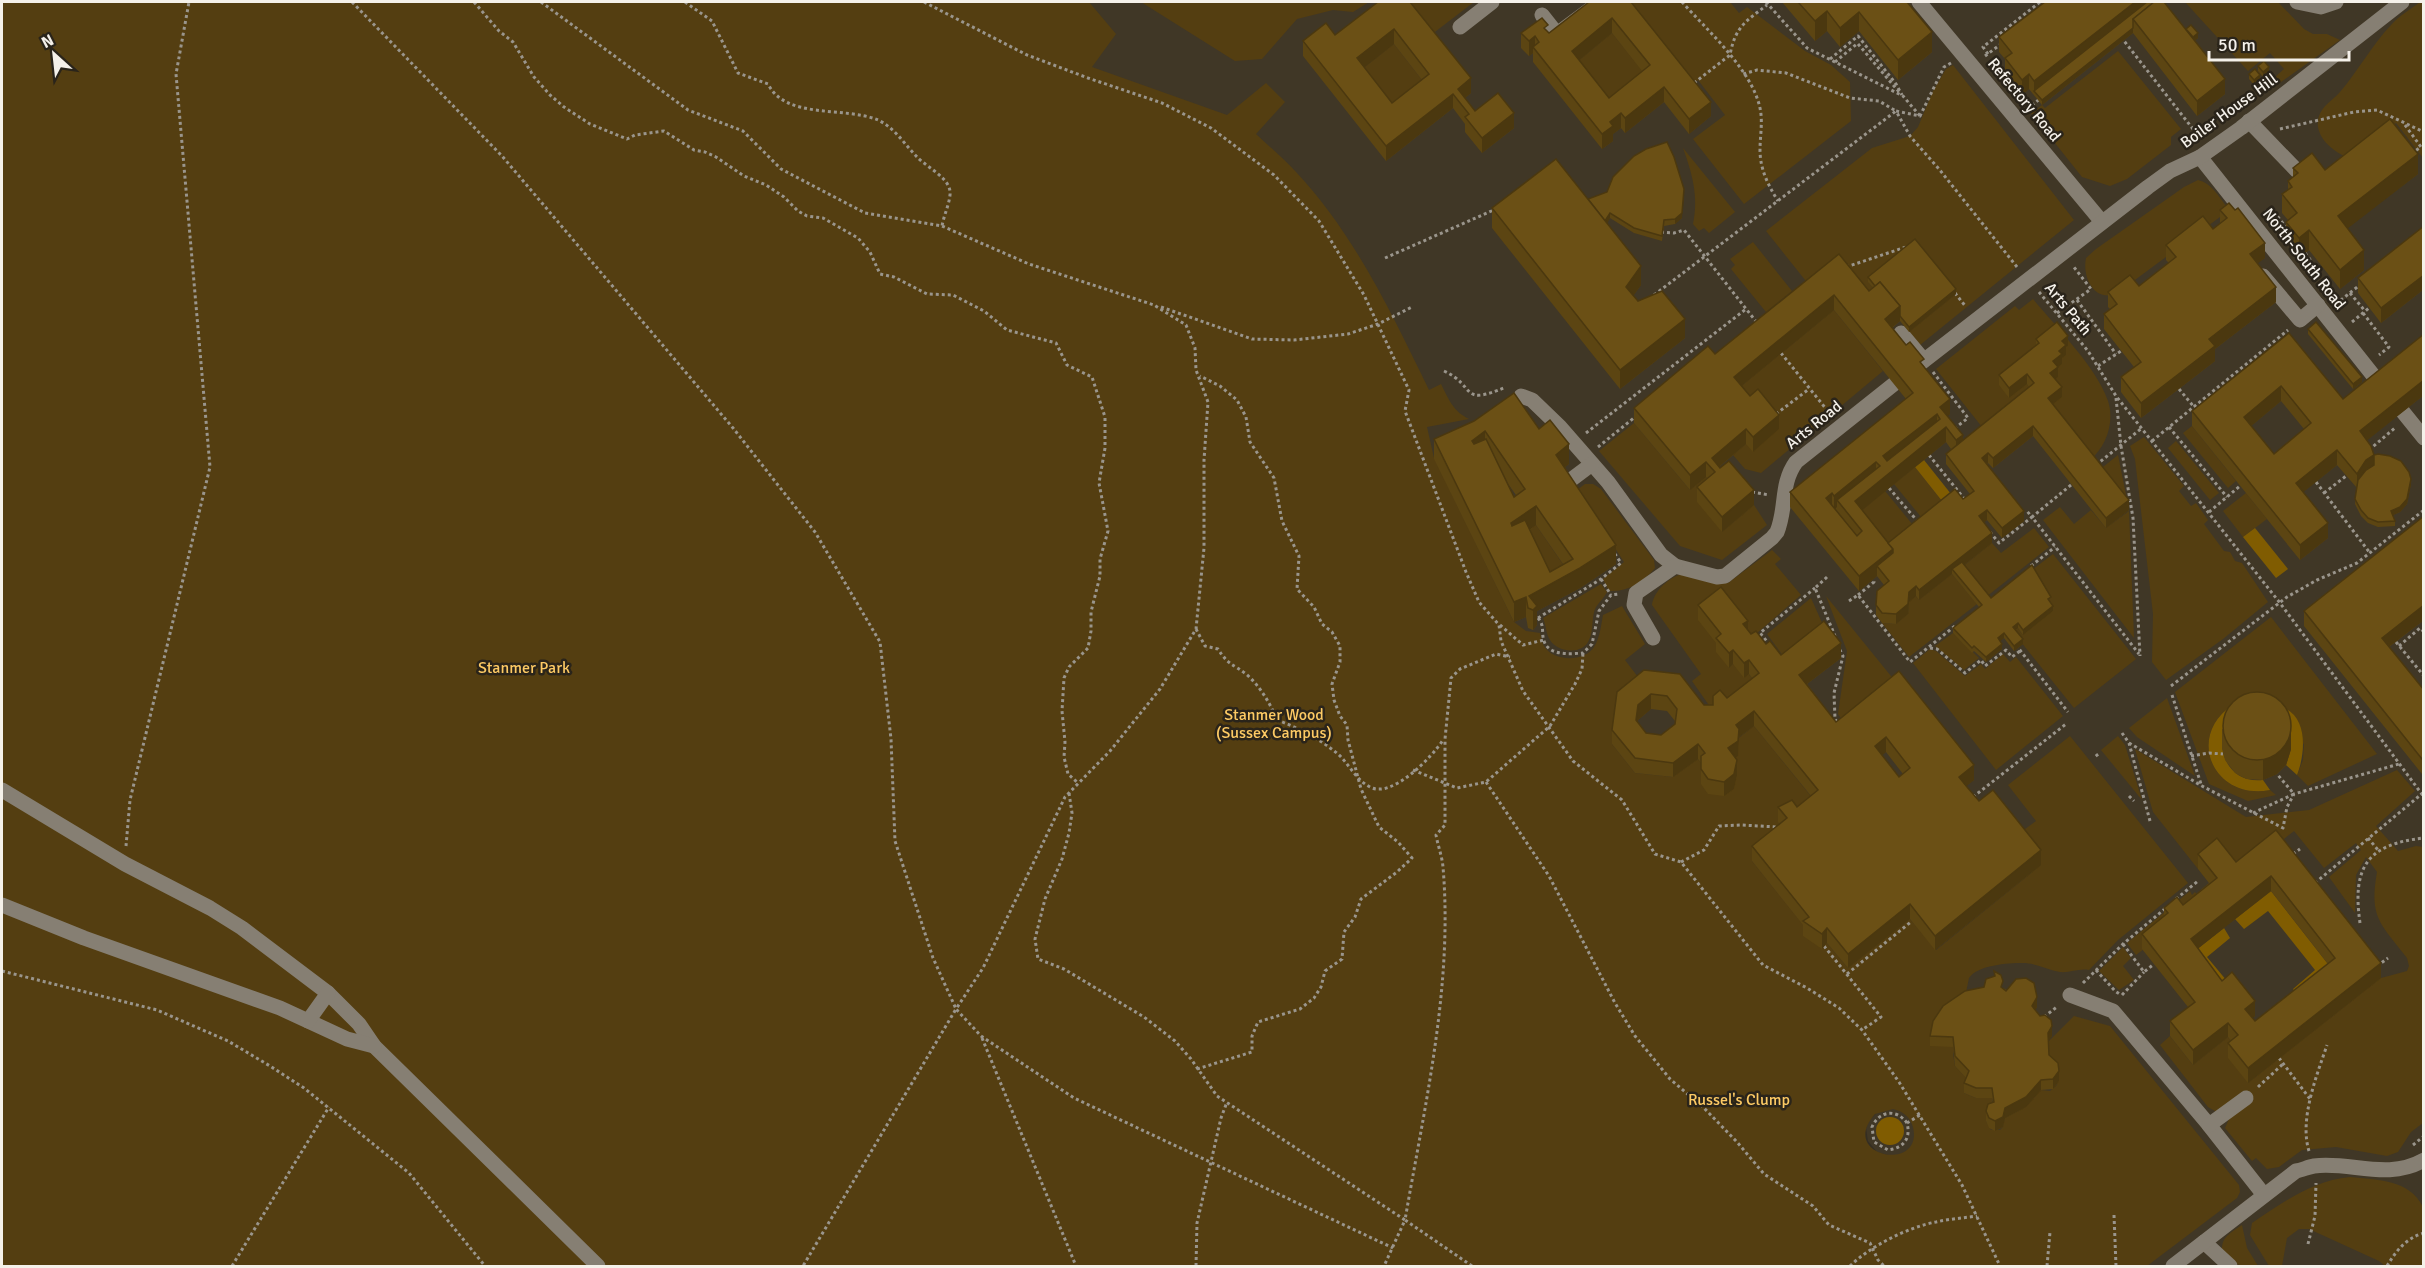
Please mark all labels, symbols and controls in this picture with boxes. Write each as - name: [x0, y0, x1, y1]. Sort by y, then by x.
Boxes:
- north arrow: [24, 24, 84, 84]
- scale bar: [2209, 24, 2348, 62]
- text: N: [38, 30, 57, 53]
- text: 50 m: [2218, 34, 2256, 56]
- street label: Refectory Road: [1983, 54, 2065, 146]
- street label: Boiler House Hill: [2177, 69, 2282, 153]
- street label: North-South Road: [2258, 204, 2350, 314]
- street label: Arts Path: [2040, 278, 2096, 340]
- street label: Arts Road: [1782, 396, 1846, 454]
- park label: Stanmer Park: [478, 658, 570, 678]
- park label: Stanmer Wood (Sussex Campus): [1216, 705, 1332, 743]
- park label: Russel's Clump: [1688, 1090, 1790, 1110]

